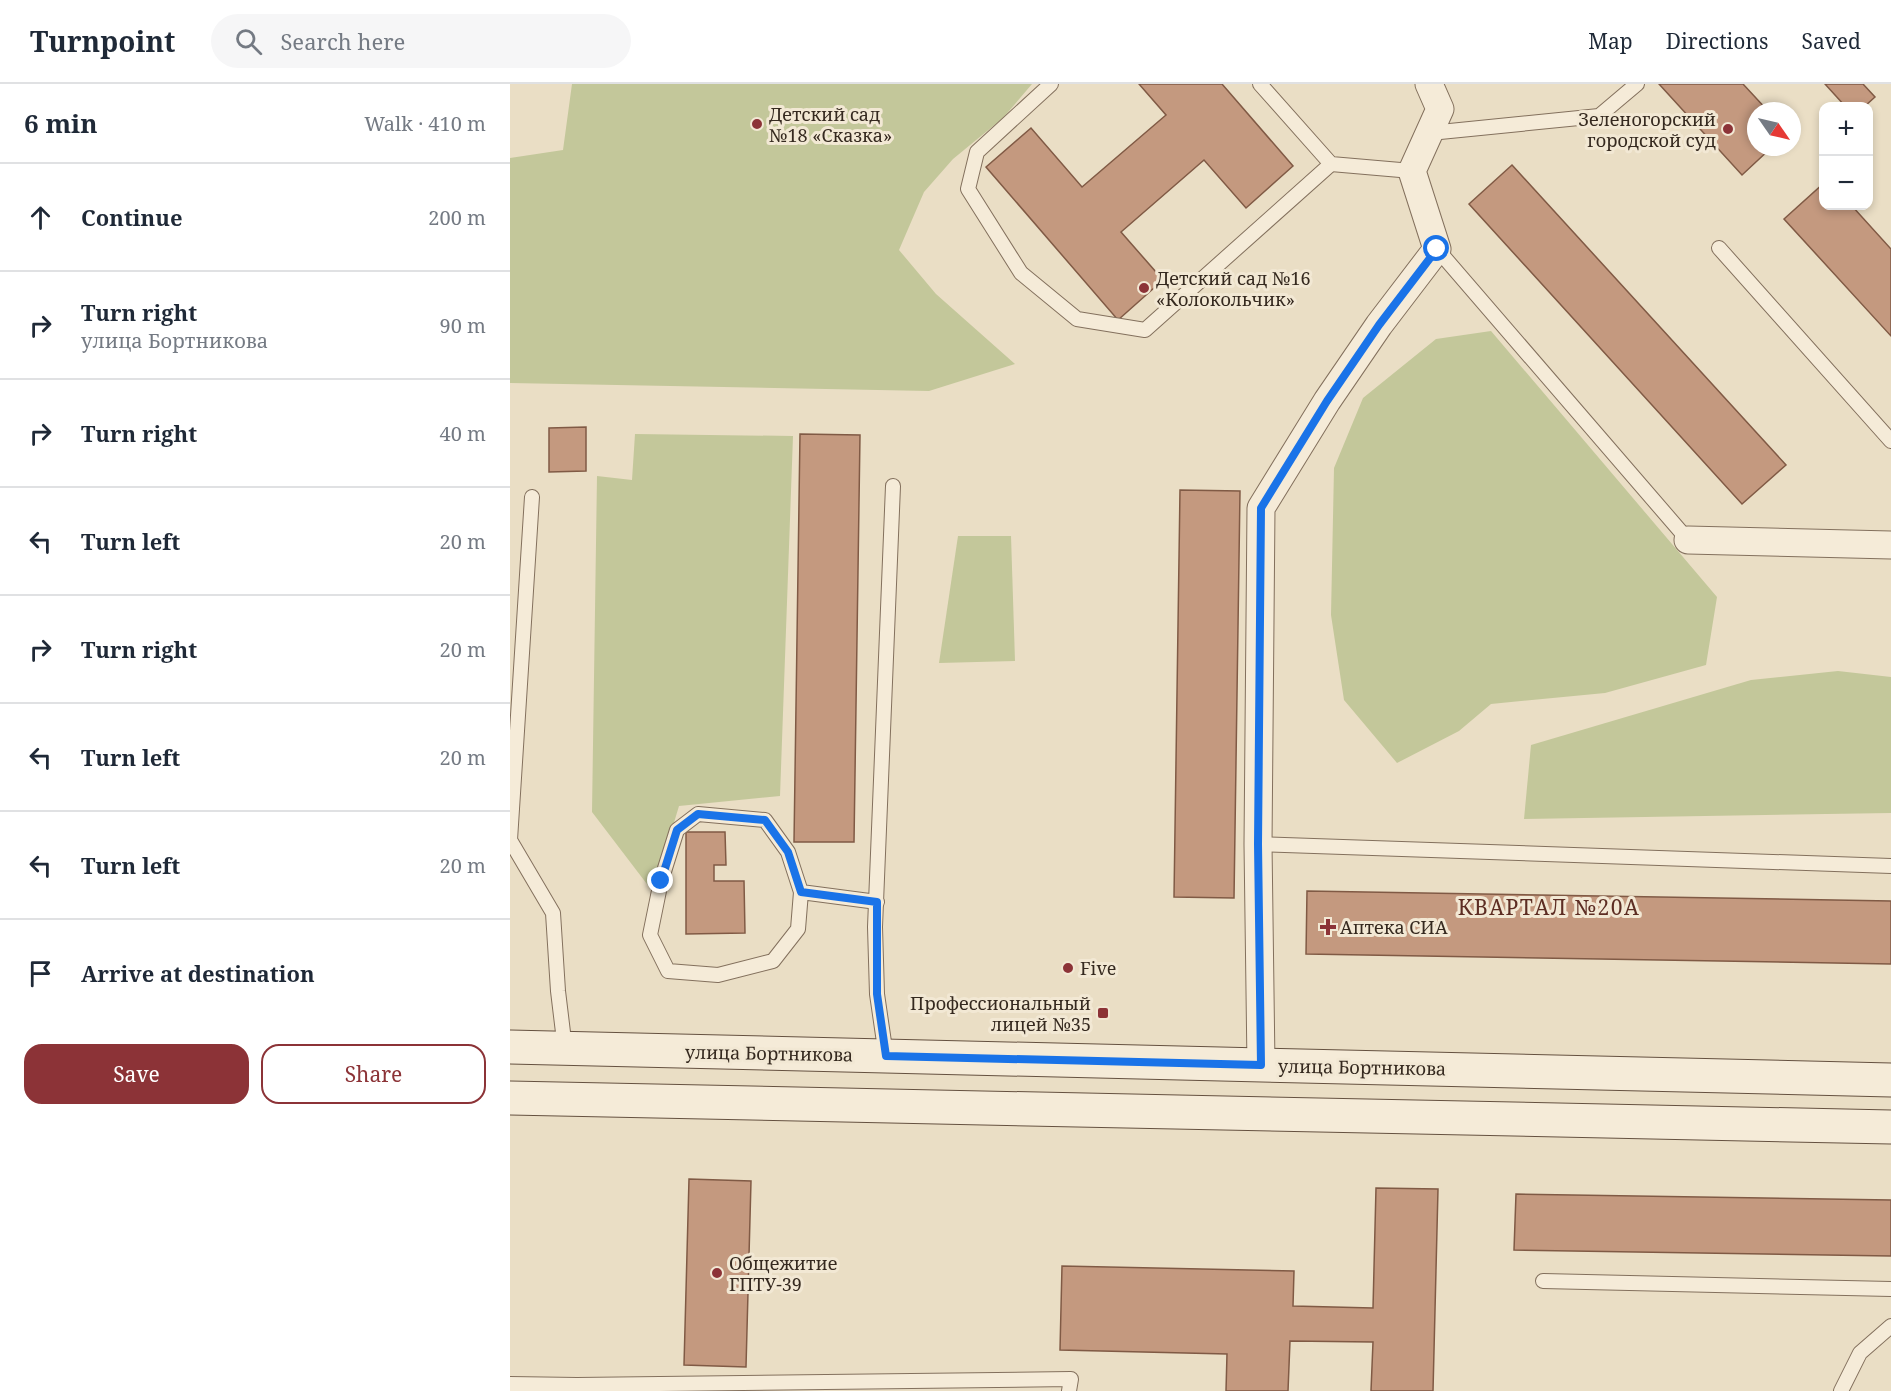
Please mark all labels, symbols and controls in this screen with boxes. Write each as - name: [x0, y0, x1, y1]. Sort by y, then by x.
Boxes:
- search box: [211, 14, 631, 68]
- text: Turnpoint: [30, 22, 175, 60]
- icon: search: [232, 25, 265, 58]
- text: Search here: [280, 26, 405, 56]
- text: Map: [1588, 27, 1633, 55]
- text: Directions: [1666, 27, 1768, 55]
- text: Saved: [1801, 27, 1861, 55]
- place label: Детский сад №18 «Сказка»: [769, 102, 892, 147]
- north arrow: [1747, 102, 1801, 156]
- map controls: [1819, 102, 1873, 210]
- button: +: [1819, 102, 1873, 156]
- text: 6 min: [24, 105, 98, 141]
- place label: Зеленогорский городской суд: [1578, 107, 1716, 152]
- text: Walk · 410 m: [364, 110, 486, 137]
- marker: Детский сад №18 «Сказка»: [750, 117, 764, 131]
- marker: Зеленогорский городской суд: [1721, 122, 1735, 136]
- button: −: [1819, 156, 1873, 210]
- icon: ahead: [24, 201, 57, 234]
- text: Continue: [81, 202, 183, 232]
- text: 200 m: [428, 204, 486, 231]
- route start: [1423, 235, 1449, 261]
- place label: Детский сад №16 «Колокольчик»: [1156, 266, 1311, 311]
- marker: Детский сад №16 «Колокольчик»: [1137, 281, 1151, 295]
- text: Turn right: [81, 297, 197, 327]
- icon: right: [24, 309, 57, 342]
- text: 90 m: [440, 312, 486, 339]
- text: улица Бортникова: [81, 327, 268, 354]
- icon: right: [24, 417, 57, 450]
- text: Turn right: [81, 418, 197, 448]
- text: 40 m: [440, 420, 486, 447]
- icon: left: [24, 525, 57, 558]
- text: Turn left: [81, 526, 180, 556]
- text: 20 m: [440, 528, 486, 555]
- icon: right: [24, 633, 57, 666]
- text: Turn right: [81, 634, 197, 664]
- text: 20 m: [440, 636, 486, 663]
- icon: left: [24, 741, 57, 774]
- text: Turn left: [81, 742, 180, 772]
- text: 20 m: [440, 744, 486, 771]
- icon: left: [24, 849, 57, 882]
- text: Turn left: [81, 850, 180, 880]
- text: 20 m: [440, 852, 486, 879]
- route end: [647, 867, 673, 893]
- district label: КВАРТАЛ №20А: [1458, 893, 1640, 921]
- place label: Аптека СИА: [1340, 915, 1448, 939]
- marker: Аптека СИА: [1321, 920, 1335, 934]
- place label: Five: [1080, 956, 1116, 980]
- icon: arrive: [24, 957, 57, 990]
- text: Arrive at destination: [81, 958, 315, 988]
- marker: Five: [1061, 961, 1075, 975]
- place label: Профессиональный лицей №35: [910, 991, 1091, 1036]
- marker: Профессиональный лицей №35: [1096, 1006, 1110, 1020]
- street label: улица Бортникова: [685, 1040, 853, 1066]
- button: Save: [24, 1044, 249, 1104]
- button: Share: [261, 1044, 486, 1104]
- street label: улица Бортникова: [1278, 1054, 1446, 1080]
- place label: Общежитие ГПТУ-39: [729, 1251, 837, 1296]
- marker: Общежитие ГПТУ-39: [710, 1266, 724, 1280]

